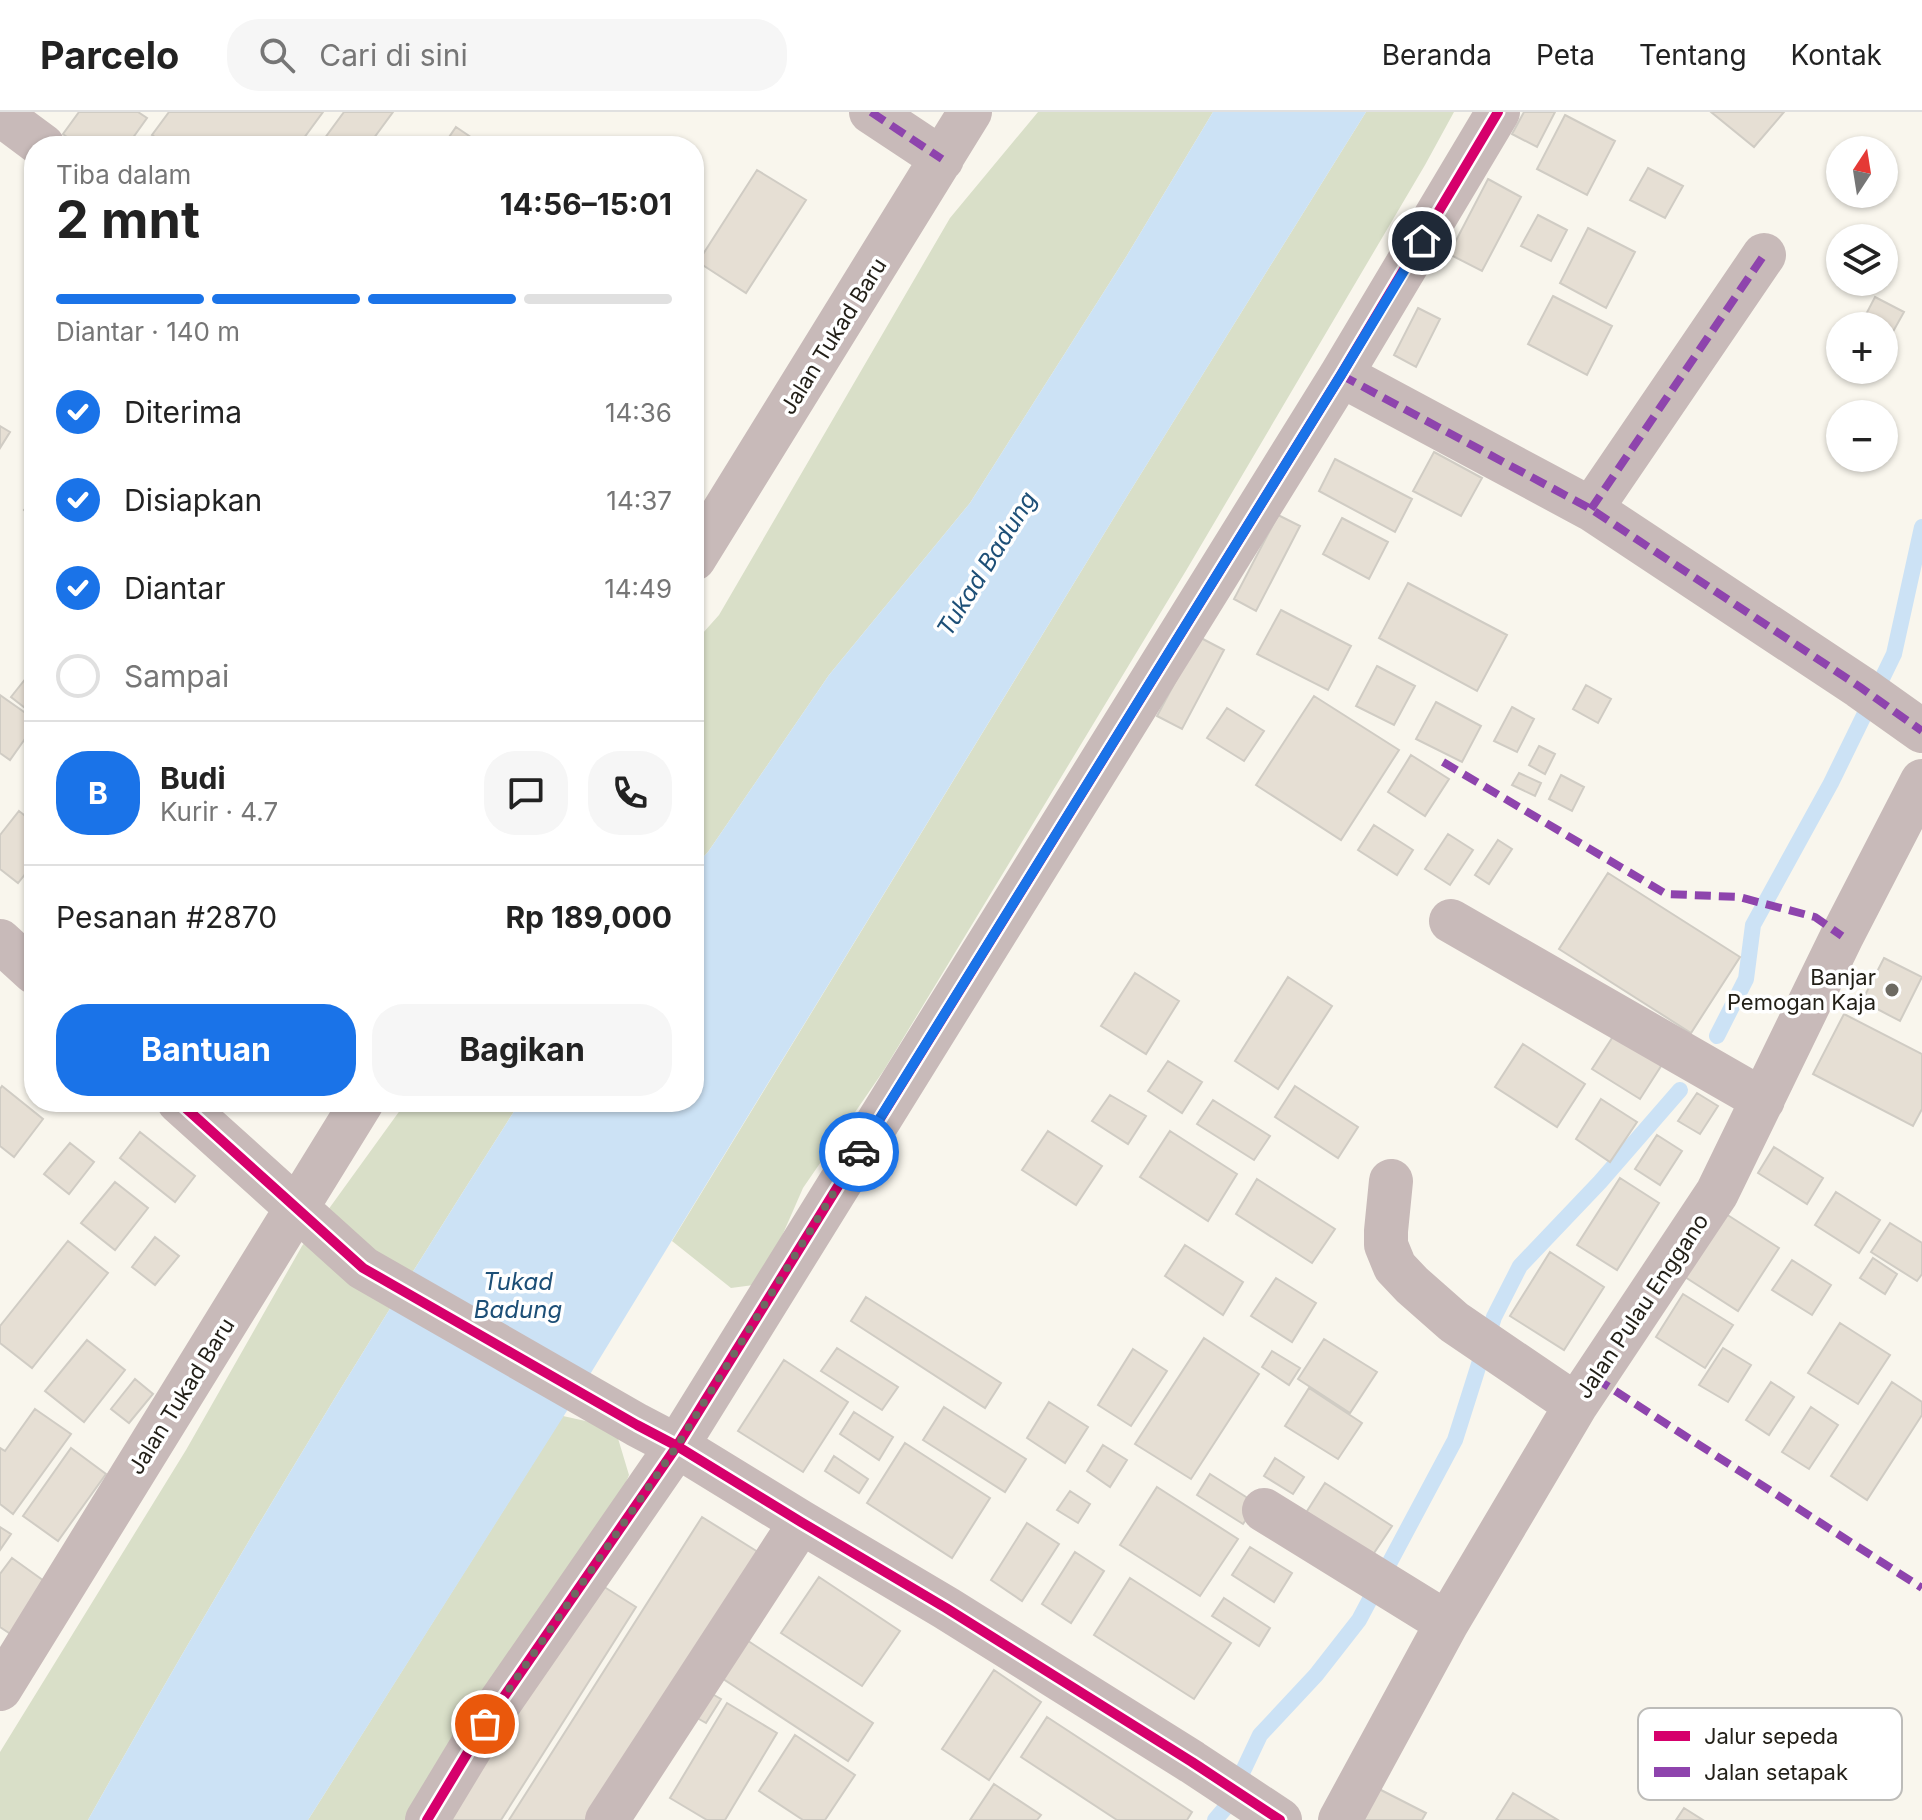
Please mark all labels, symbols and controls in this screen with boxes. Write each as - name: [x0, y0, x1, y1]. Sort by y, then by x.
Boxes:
- search box: [227, 19, 787, 91]
- text: Parcelo: [40, 32, 179, 78]
- icon: search: [255, 33, 299, 77]
- text: Cari di sini: [319, 37, 468, 73]
- text: Beranda: [1382, 38, 1492, 72]
- text: Peta: [1536, 38, 1595, 72]
- text: Tentang: [1639, 38, 1747, 72]
- text: Kontak: [1791, 38, 1882, 72]
- north arrow: [1826, 136, 1898, 208]
- map controls: [1826, 136, 1898, 472]
- text: Tiba dalam: [56, 159, 191, 190]
- text: 14:56–15:01: [500, 186, 672, 222]
- text: 2 mnt: [56, 188, 200, 251]
- pin: [1388, 207, 1456, 275]
- icon: home: [1400, 219, 1444, 263]
- button: layers: [1826, 224, 1898, 296]
- street label: Jalan Tukad Baru: [774, 253, 892, 419]
- button: +: [1826, 312, 1898, 384]
- text: Diantar · 140 m: [56, 316, 240, 347]
- icon: check: [56, 390, 100, 434]
- text: Diterima: [124, 394, 242, 430]
- text: 14:36: [605, 397, 672, 428]
- button: −: [1826, 400, 1898, 472]
- icon: check: [56, 478, 100, 522]
- text: Disiapkan: [124, 482, 262, 518]
- text: 14:37: [606, 485, 672, 516]
- water label: Tukad Badung: [931, 486, 1043, 641]
- icon: check: [56, 566, 100, 610]
- text: Diantar: [124, 570, 226, 606]
- text: 14:49: [604, 573, 672, 604]
- text: Sampai: [124, 658, 229, 694]
- button: chat: [484, 751, 568, 835]
- button: phone: [588, 751, 672, 835]
- text: Budi: [160, 760, 226, 796]
- text: B: [88, 775, 108, 811]
- text: Kurir · 4.7: [160, 796, 278, 827]
- text: Pesanan #2870: [56, 899, 277, 935]
- text: Rp 189,000: [505, 899, 672, 935]
- place label: Banjar Pemogan Kaja: [1727, 964, 1876, 1015]
- marker: Banjar Pemogan Kaja: [1883, 981, 1901, 999]
- button: Bantuan: [56, 1004, 356, 1096]
- button: Bagikan: [372, 1004, 672, 1096]
- courier: [819, 1112, 899, 1192]
- icon: car: [837, 1130, 881, 1174]
- street label: Jalan Pulau Enggano: [1570, 1209, 1714, 1403]
- water label: Tukad Badung: [474, 1267, 562, 1324]
- street label: Jalan Tukad Baru: [122, 1313, 240, 1479]
- pin: [451, 1690, 519, 1758]
- icon: bag: [463, 1702, 507, 1746]
- legend: [1638, 1708, 1902, 1800]
- text: Jalur sepeda: [1704, 1723, 1838, 1749]
- text: Jalan setapak: [1704, 1759, 1848, 1785]

